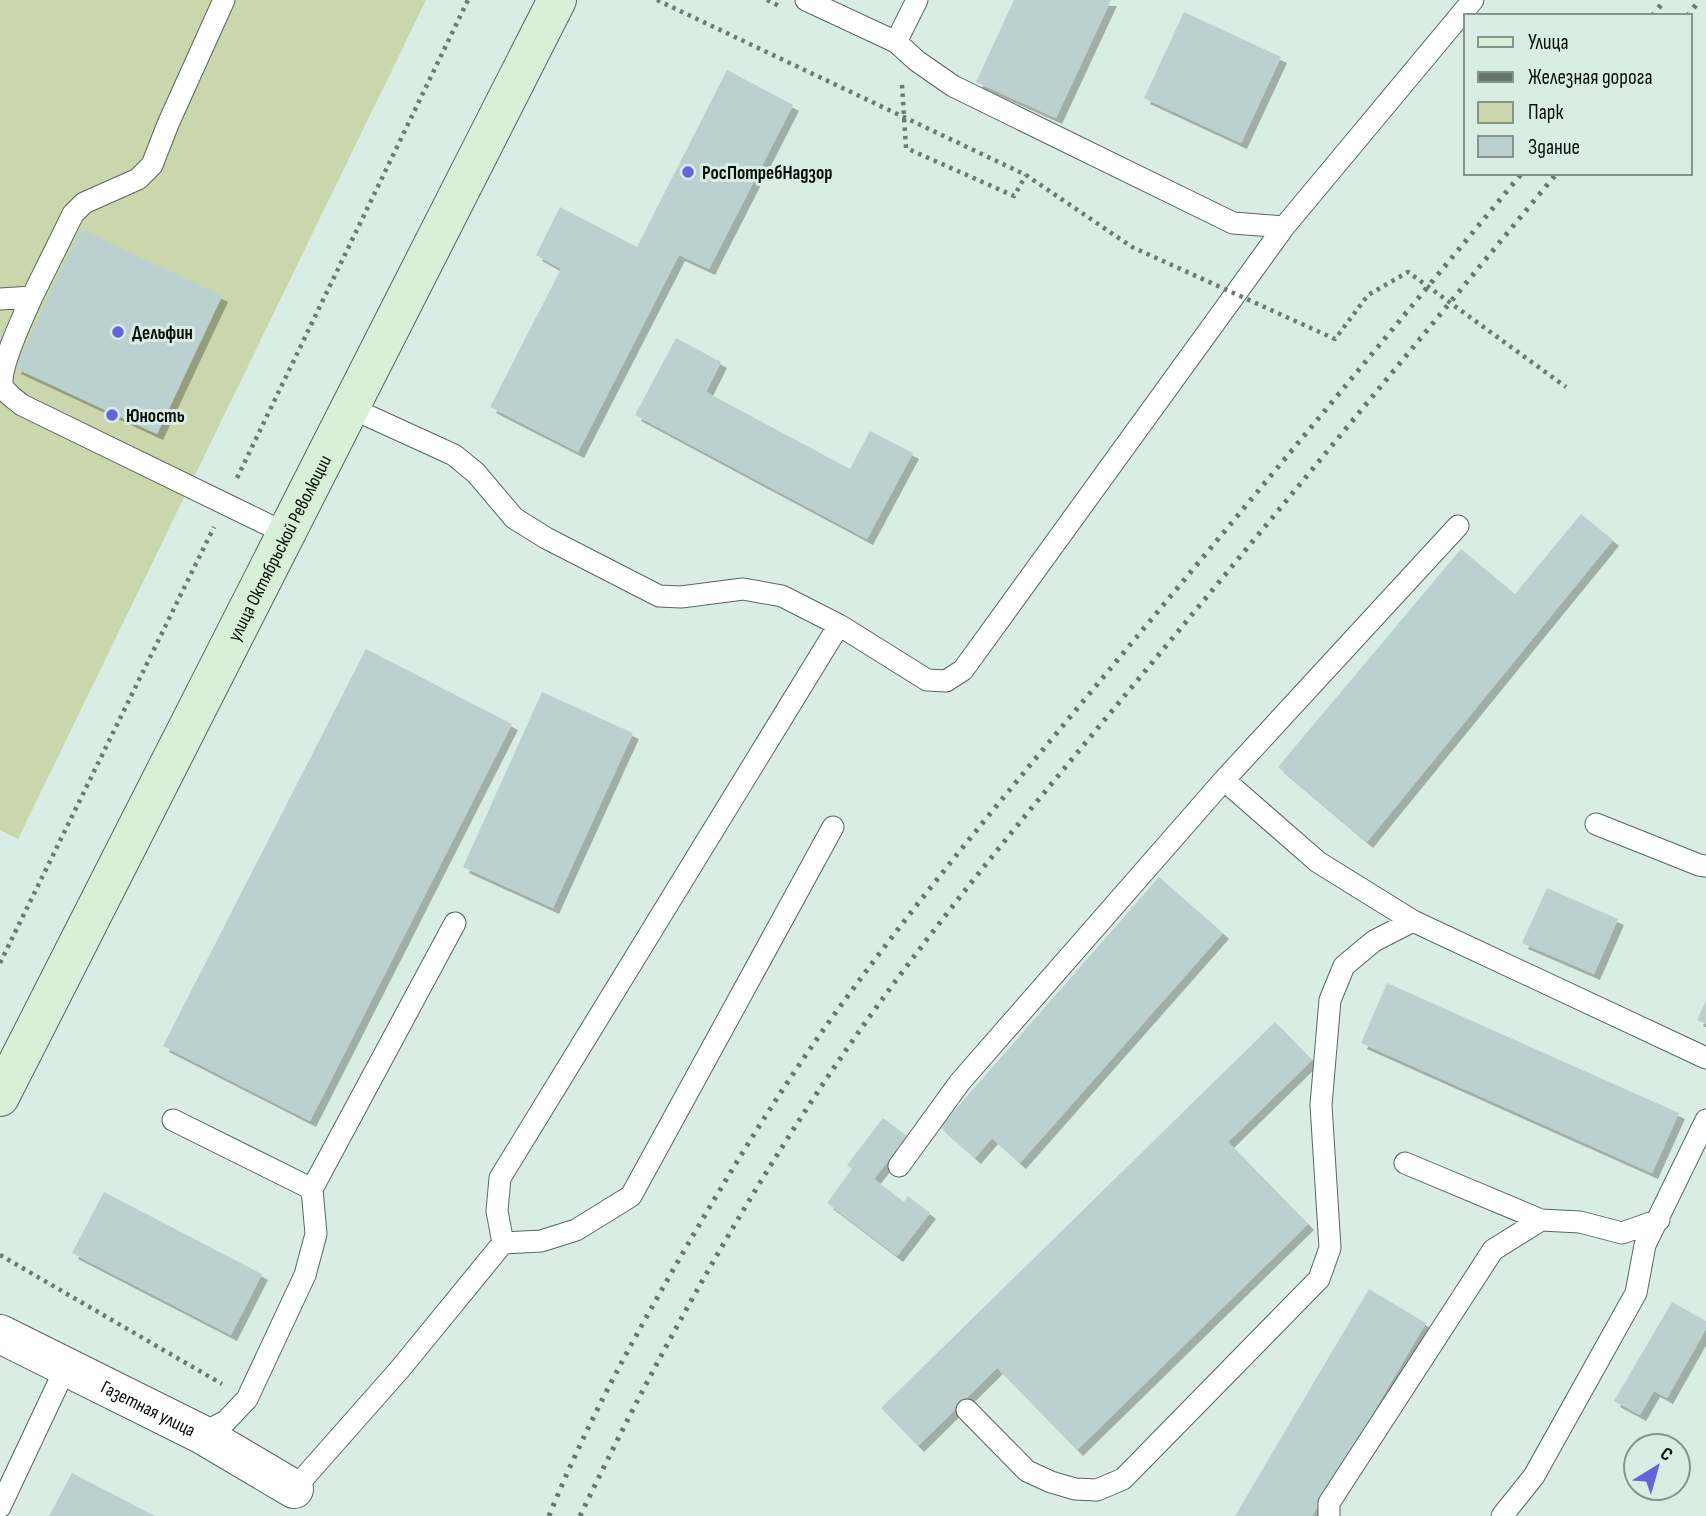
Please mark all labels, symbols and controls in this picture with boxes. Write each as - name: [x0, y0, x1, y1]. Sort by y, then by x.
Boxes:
- legend: [1464, 14, 1692, 175]
- text: Улица: [1528, 30, 1569, 55]
- text: Железная дорога: [1528, 65, 1653, 90]
- text: Парк: [1528, 100, 1563, 125]
- text: Здание: [1528, 135, 1580, 160]
- place label: РосПотребНадзор: [702, 162, 832, 185]
- marker: РосПотребНадзор: [680, 164, 696, 180]
- place label: Дельфин: [132, 322, 193, 345]
- marker: Дельфин: [110, 324, 126, 340]
- place label: Юность: [126, 405, 185, 428]
- marker: Юность: [104, 407, 120, 423]
- street label: улица Октябрьской Революции: [223, 452, 337, 645]
- street label: Газетная улица: [97, 1376, 199, 1442]
- north arrow: [1622, 1432, 1692, 1502]
- text: С: [1656, 1443, 1677, 1467]

